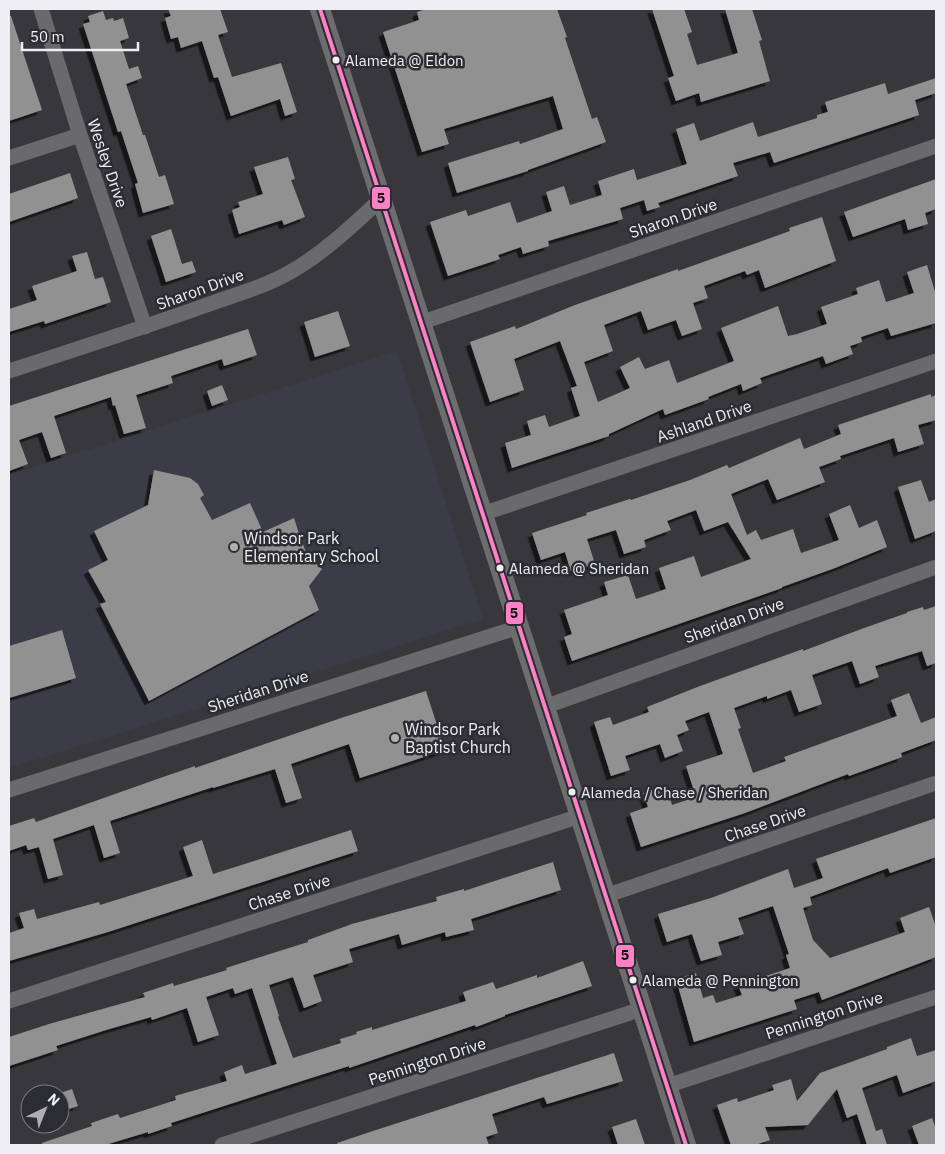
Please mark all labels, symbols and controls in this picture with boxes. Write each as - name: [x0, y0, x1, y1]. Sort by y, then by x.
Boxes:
- scale bar: [22, 20, 139, 52]
- text: 50 m: [30, 27, 65, 46]
- place label: Alameda @ Eldon: [345, 51, 464, 70]
- marker: Alameda @ Eldon: [331, 55, 341, 65]
- street label: Wesley Drive: [83, 116, 133, 210]
- line badge: 5: [371, 186, 391, 210]
- text: 5: [377, 189, 385, 207]
- street label: Sharon Drive: [626, 194, 720, 242]
- street label: Sharon Drive: [154, 264, 247, 314]
- street label: Ashland Drive: [654, 395, 754, 447]
- place label: Windsor Park Elementary School: [244, 528, 379, 566]
- marker: Windsor Park Elementary School: [228, 541, 240, 553]
- place label: Alameda @ Sheridan: [509, 559, 649, 578]
- marker: Alameda @ Sheridan: [495, 563, 505, 573]
- street label: Sheridan Drive: [681, 593, 787, 647]
- line badge: 5: [505, 601, 524, 625]
- text: 5: [510, 604, 518, 622]
- street label: Sheridan Drive: [205, 665, 311, 717]
- place label: Windsor Park Baptist Church: [405, 719, 511, 757]
- marker: Windsor Park Baptist Church: [389, 732, 401, 744]
- place label: Alameda / Chase / Sheridan: [581, 783, 768, 802]
- marker: Alameda / Chase / Sheridan: [567, 787, 577, 797]
- street label: Chase Drive: [722, 800, 809, 846]
- street label: Chase Drive: [245, 869, 333, 915]
- line badge: 5: [615, 944, 635, 968]
- text: 5: [621, 946, 629, 964]
- place label: Alameda @ Pennington: [642, 971, 799, 990]
- marker: Alameda @ Pennington: [628, 975, 638, 985]
- street label: Pennington Drive: [763, 987, 885, 1043]
- street label: Pennington Drive: [366, 1033, 488, 1089]
- north arrow: [20, 1084, 70, 1134]
- text: N: [44, 1089, 64, 1110]

